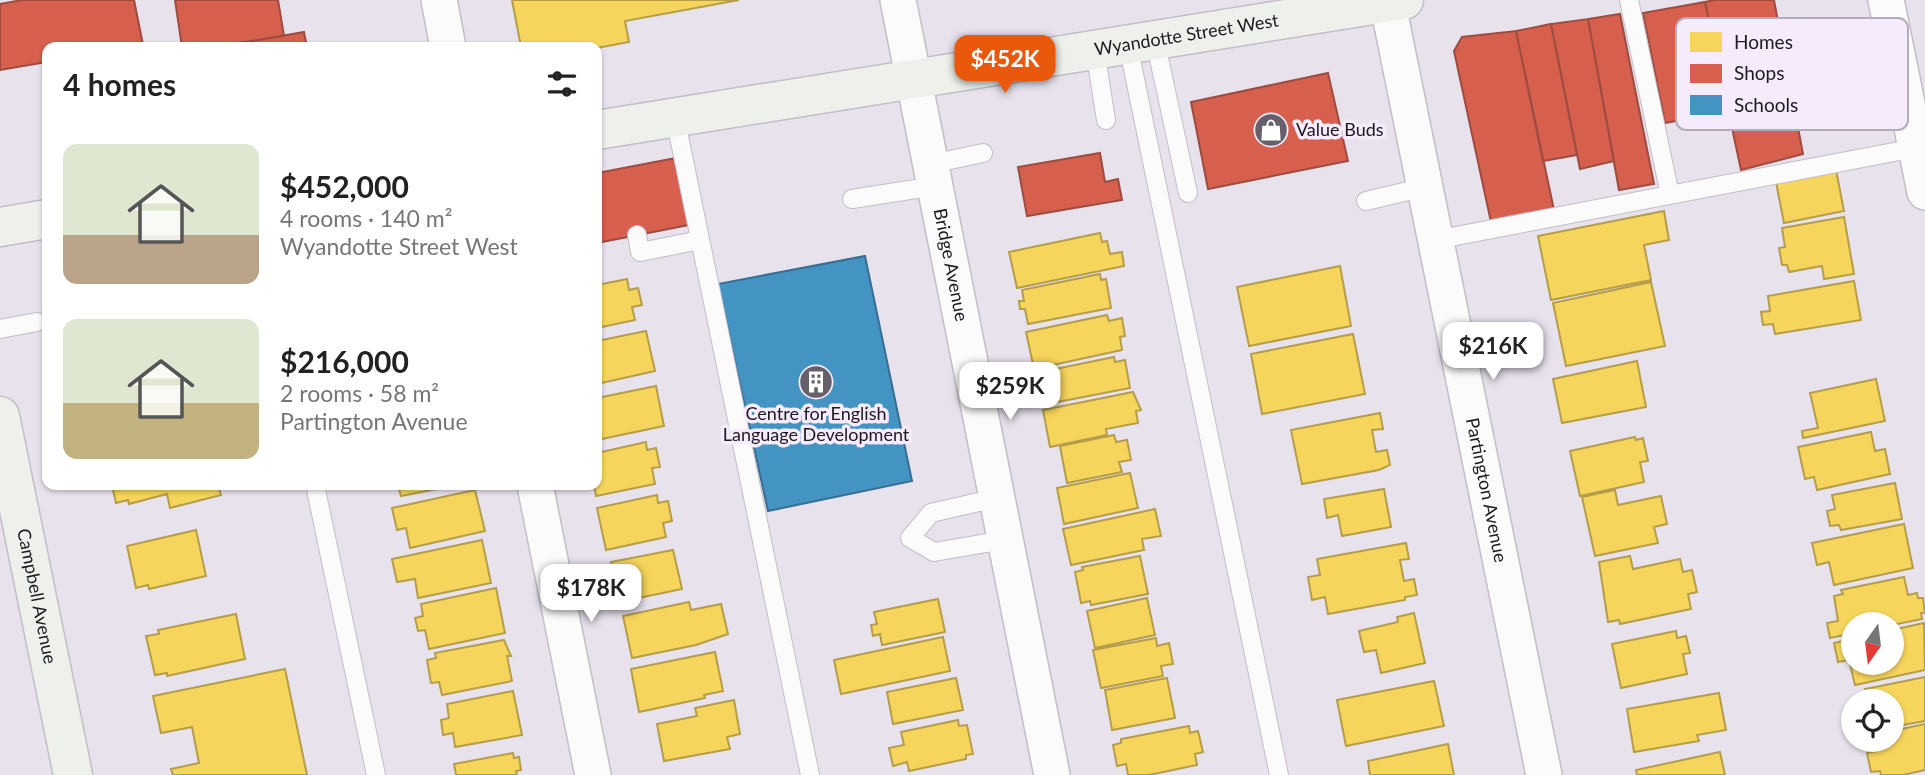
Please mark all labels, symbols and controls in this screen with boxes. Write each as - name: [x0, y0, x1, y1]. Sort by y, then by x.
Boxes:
- street label: Wyandotte Street West: [1093, 8, 1280, 60]
- legend: [1676, 18, 1908, 130]
- text: Homes: [1734, 30, 1793, 53]
- pin: $452K: [956, 36, 1054, 95]
- text: $452K: [970, 44, 1040, 72]
- text: Shops: [1734, 61, 1784, 84]
- icon: filters: [543, 65, 581, 103]
- text: 4 homes: [63, 66, 176, 102]
- text: Schools: [1734, 93, 1798, 116]
- shop icon: Value Buds: [1252, 111, 1290, 149]
- place label: Value Buds: [1296, 118, 1384, 140]
- text: $452,000: [280, 168, 409, 204]
- icon: home: [119, 172, 203, 256]
- text: 4 rooms · 140 m²: [280, 204, 452, 232]
- street label: Bridge Avenue: [930, 206, 974, 323]
- text: Wyandotte Street West: [280, 232, 518, 260]
- pin: $216K: [1444, 322, 1542, 382]
- text: $216K: [1458, 331, 1528, 359]
- text: $216,000: [280, 343, 409, 379]
- icon: home: [119, 347, 203, 431]
- pin: $259K: [961, 362, 1059, 422]
- building icon: Centre for English Language Development: [797, 363, 835, 401]
- text: $259K: [975, 371, 1045, 399]
- text: 2 rooms · 58 m²: [280, 379, 439, 407]
- place label: Centre for English Language Development: [723, 402, 910, 445]
- text: Partington Avenue: [280, 407, 468, 435]
- street label: Partington Avenue: [1462, 416, 1513, 564]
- street label: Campbell Avenue: [13, 526, 62, 666]
- pin: $178K: [542, 564, 640, 624]
- text: $178K: [556, 573, 626, 601]
- north arrow: [1841, 612, 1904, 676]
- map controls: [1841, 612, 1904, 752]
- button: locate: [1841, 689, 1904, 752]

